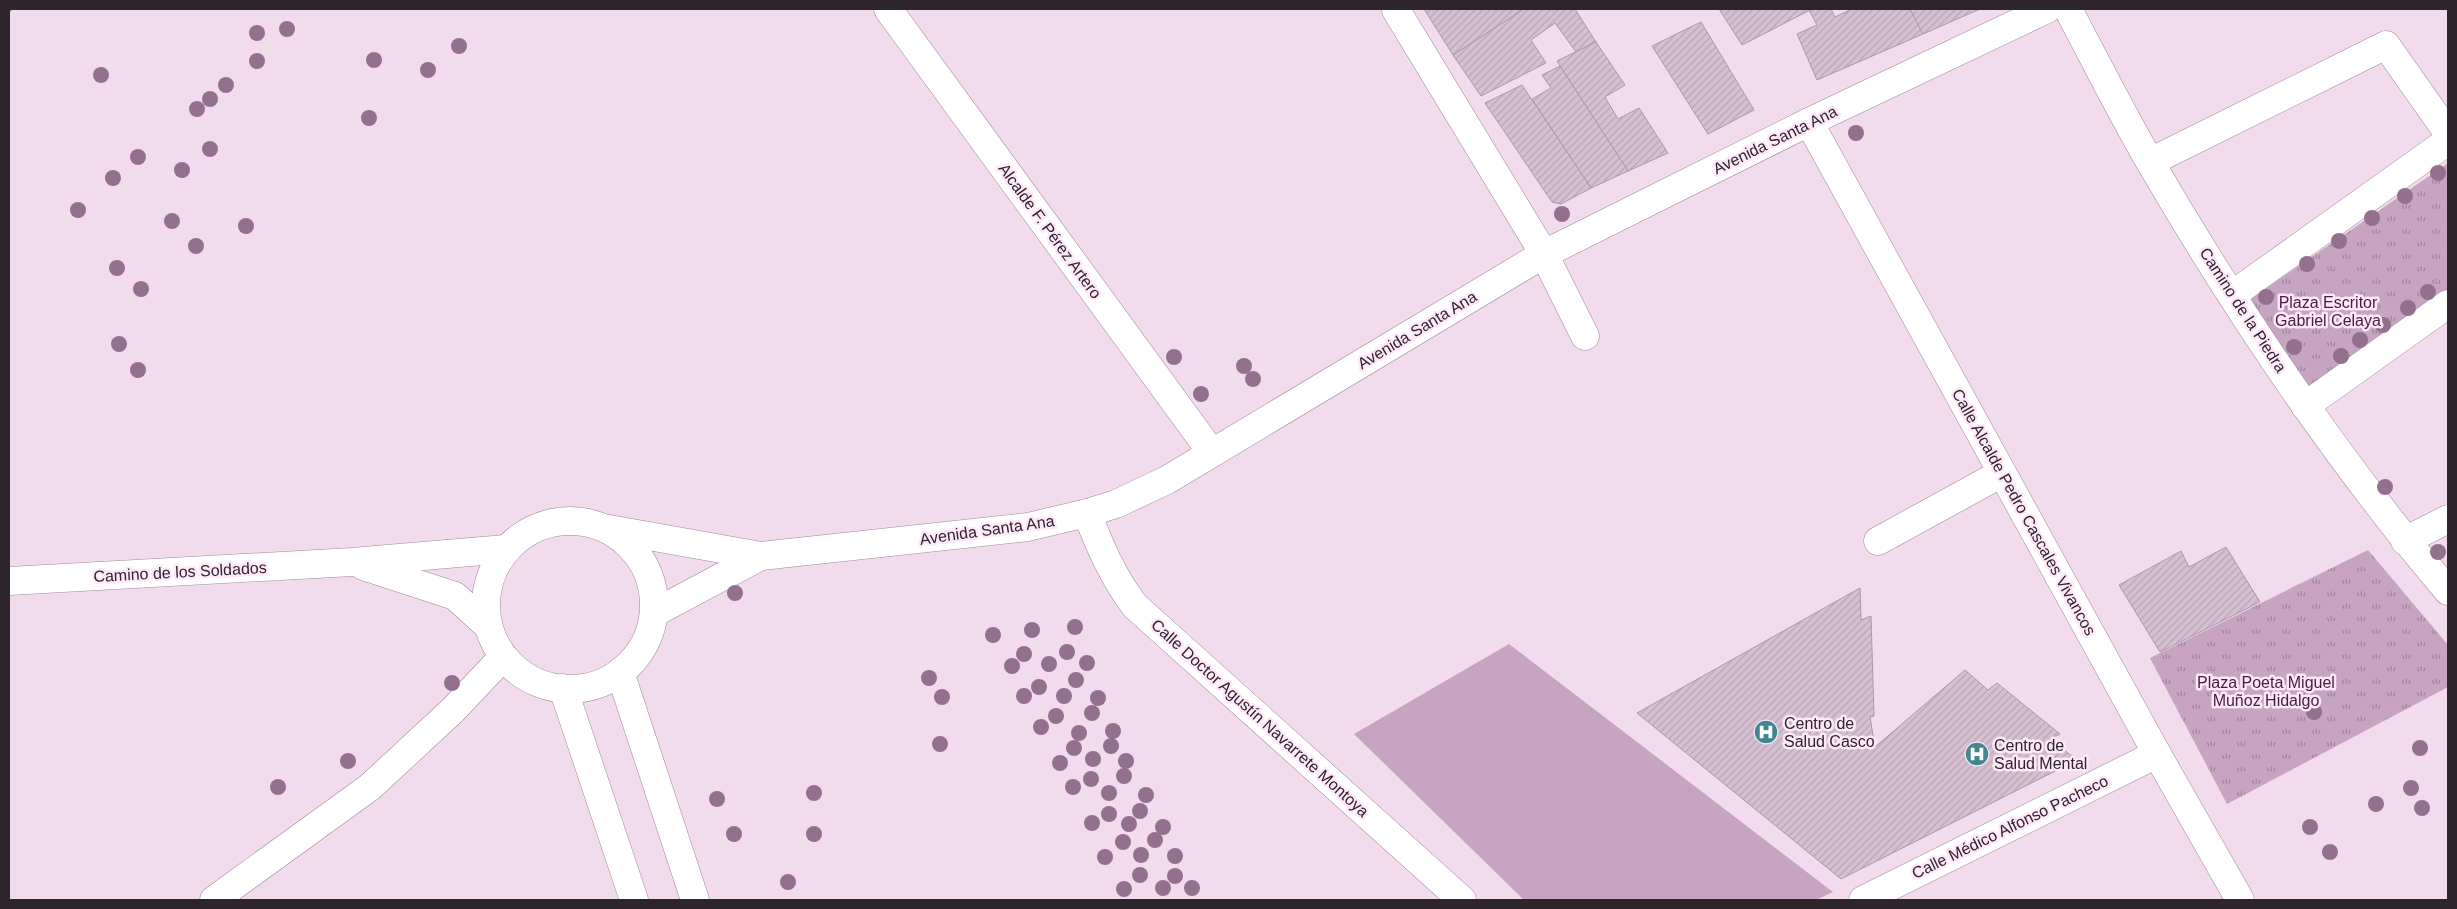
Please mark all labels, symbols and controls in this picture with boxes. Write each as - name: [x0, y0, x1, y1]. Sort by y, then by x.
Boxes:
- street label: Avenida Santa Ana: [1710, 103, 1840, 177]
- street label: Alcalde F. Pérez Artero: [995, 160, 1105, 302]
- street label: Camino de la Piedra: [2196, 245, 2290, 376]
- street label: Avenida Santa Ana: [1354, 288, 1480, 372]
- park label: Plaza Escritor Gabriel Celaya: [2275, 294, 2381, 329]
- street label: Calle Alcalde Pedro Cascales Vivancos: [1949, 386, 2099, 638]
- street label: Avenida Santa Ana: [919, 512, 1056, 548]
- street label: Camino de los Soldados: [93, 559, 267, 585]
- street label: Calle Doctor Agustín Navarrete Montoya: [1148, 616, 1372, 820]
- park label: Plaza Poeta Miguel Muñoz Hidalgo: [2197, 674, 2335, 709]
- place label: Centro de Salud Casco: [1784, 715, 1875, 750]
- hospital icon: Centro de Salud Casco: [1753, 719, 1779, 745]
- place label: Centro de Salud Mental: [1994, 737, 2087, 772]
- hospital icon: Centro de Salud Mental: [1964, 741, 1990, 767]
- street label: Calle Médico Alfonso Pacheco: [1909, 772, 2111, 882]

